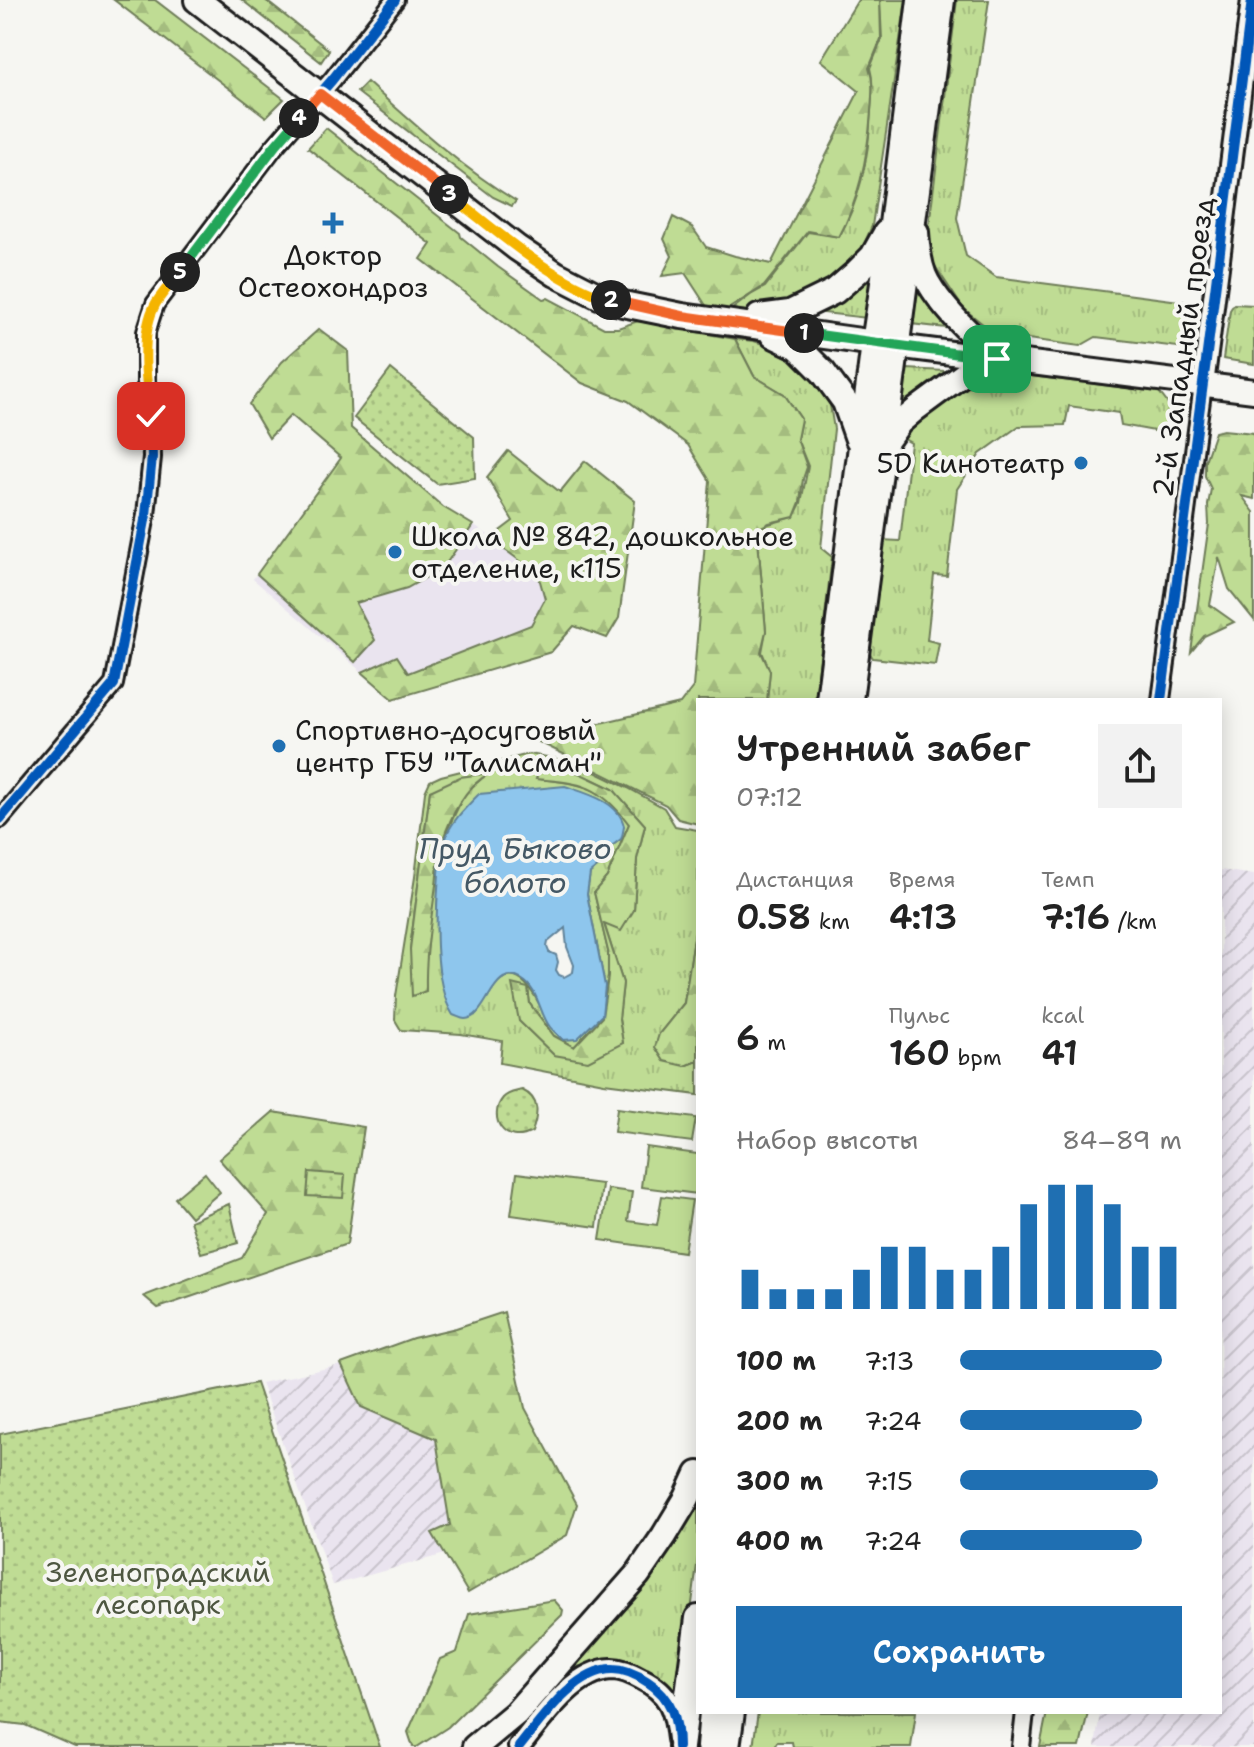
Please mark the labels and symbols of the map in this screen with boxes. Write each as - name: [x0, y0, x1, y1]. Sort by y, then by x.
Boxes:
- pin: 4: [279, 98, 319, 138]
- pin: 3: [429, 174, 469, 214]
- street label: 2-й Западный проезд: [1143, 194, 1223, 500]
- marker: Доктор Остеохондроз: [322, 212, 344, 234]
- place label: Доктор Остеохондроз: [238, 236, 428, 306]
- pin: 5: [160, 252, 200, 292]
- pin: 2: [591, 280, 631, 320]
- pin: 1: [784, 313, 824, 353]
- pin: [963, 325, 1031, 393]
- pin: [117, 382, 185, 450]
- place label: 5D Кинотеатр: [877, 444, 1065, 482]
- marker: 5D Кинотеатр: [1072, 454, 1090, 472]
- place label: Школа № 842, дошкольное отделение, к115: [411, 517, 794, 587]
- marker: Школа № 842, дошкольное отделение, к115: [386, 543, 404, 561]
- place label: Спортивно-досуговый центр ГБУ "Талисман": [295, 711, 602, 781]
- marker: Спортивно-досуговый центр ГБУ "Талисман": [270, 737, 288, 755]
- water label: Пруд Быково болото: [418, 828, 612, 903]
- park label: Зеленоградский лесопарк: [46, 1553, 270, 1623]

